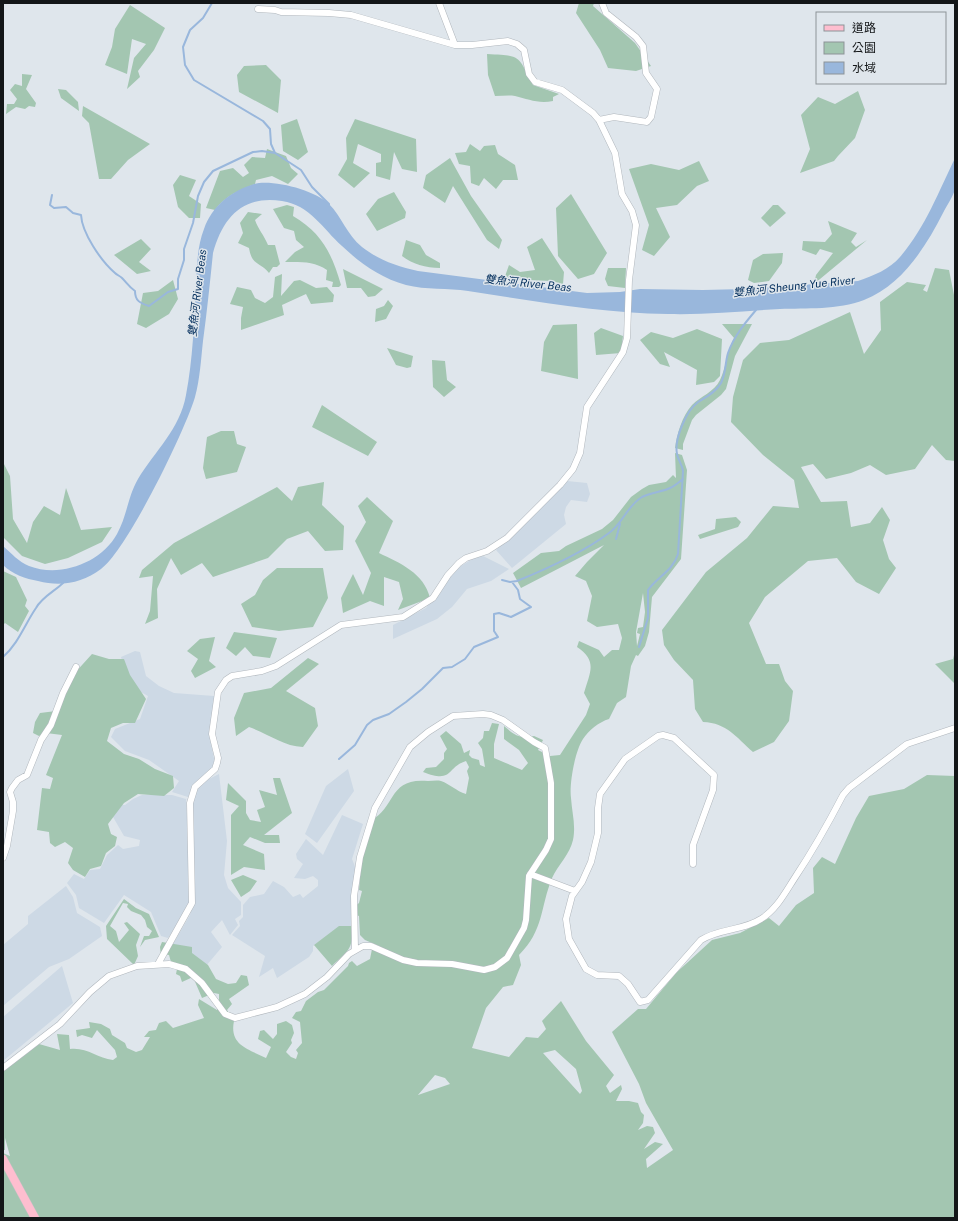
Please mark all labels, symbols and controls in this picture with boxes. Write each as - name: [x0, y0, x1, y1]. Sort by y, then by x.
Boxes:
- legend: [816, 12, 946, 84]
- text: 道路: [852, 21, 876, 35]
- text: 公園: [852, 41, 876, 55]
- text: 水域: [852, 61, 876, 75]
- water label: 雙魚河 River Beas: [186, 248, 208, 337]
- water label: 雙魚河 River Beas: [484, 272, 573, 294]
- water label: 雙魚河 Sheung Yue River: [732, 274, 856, 298]

